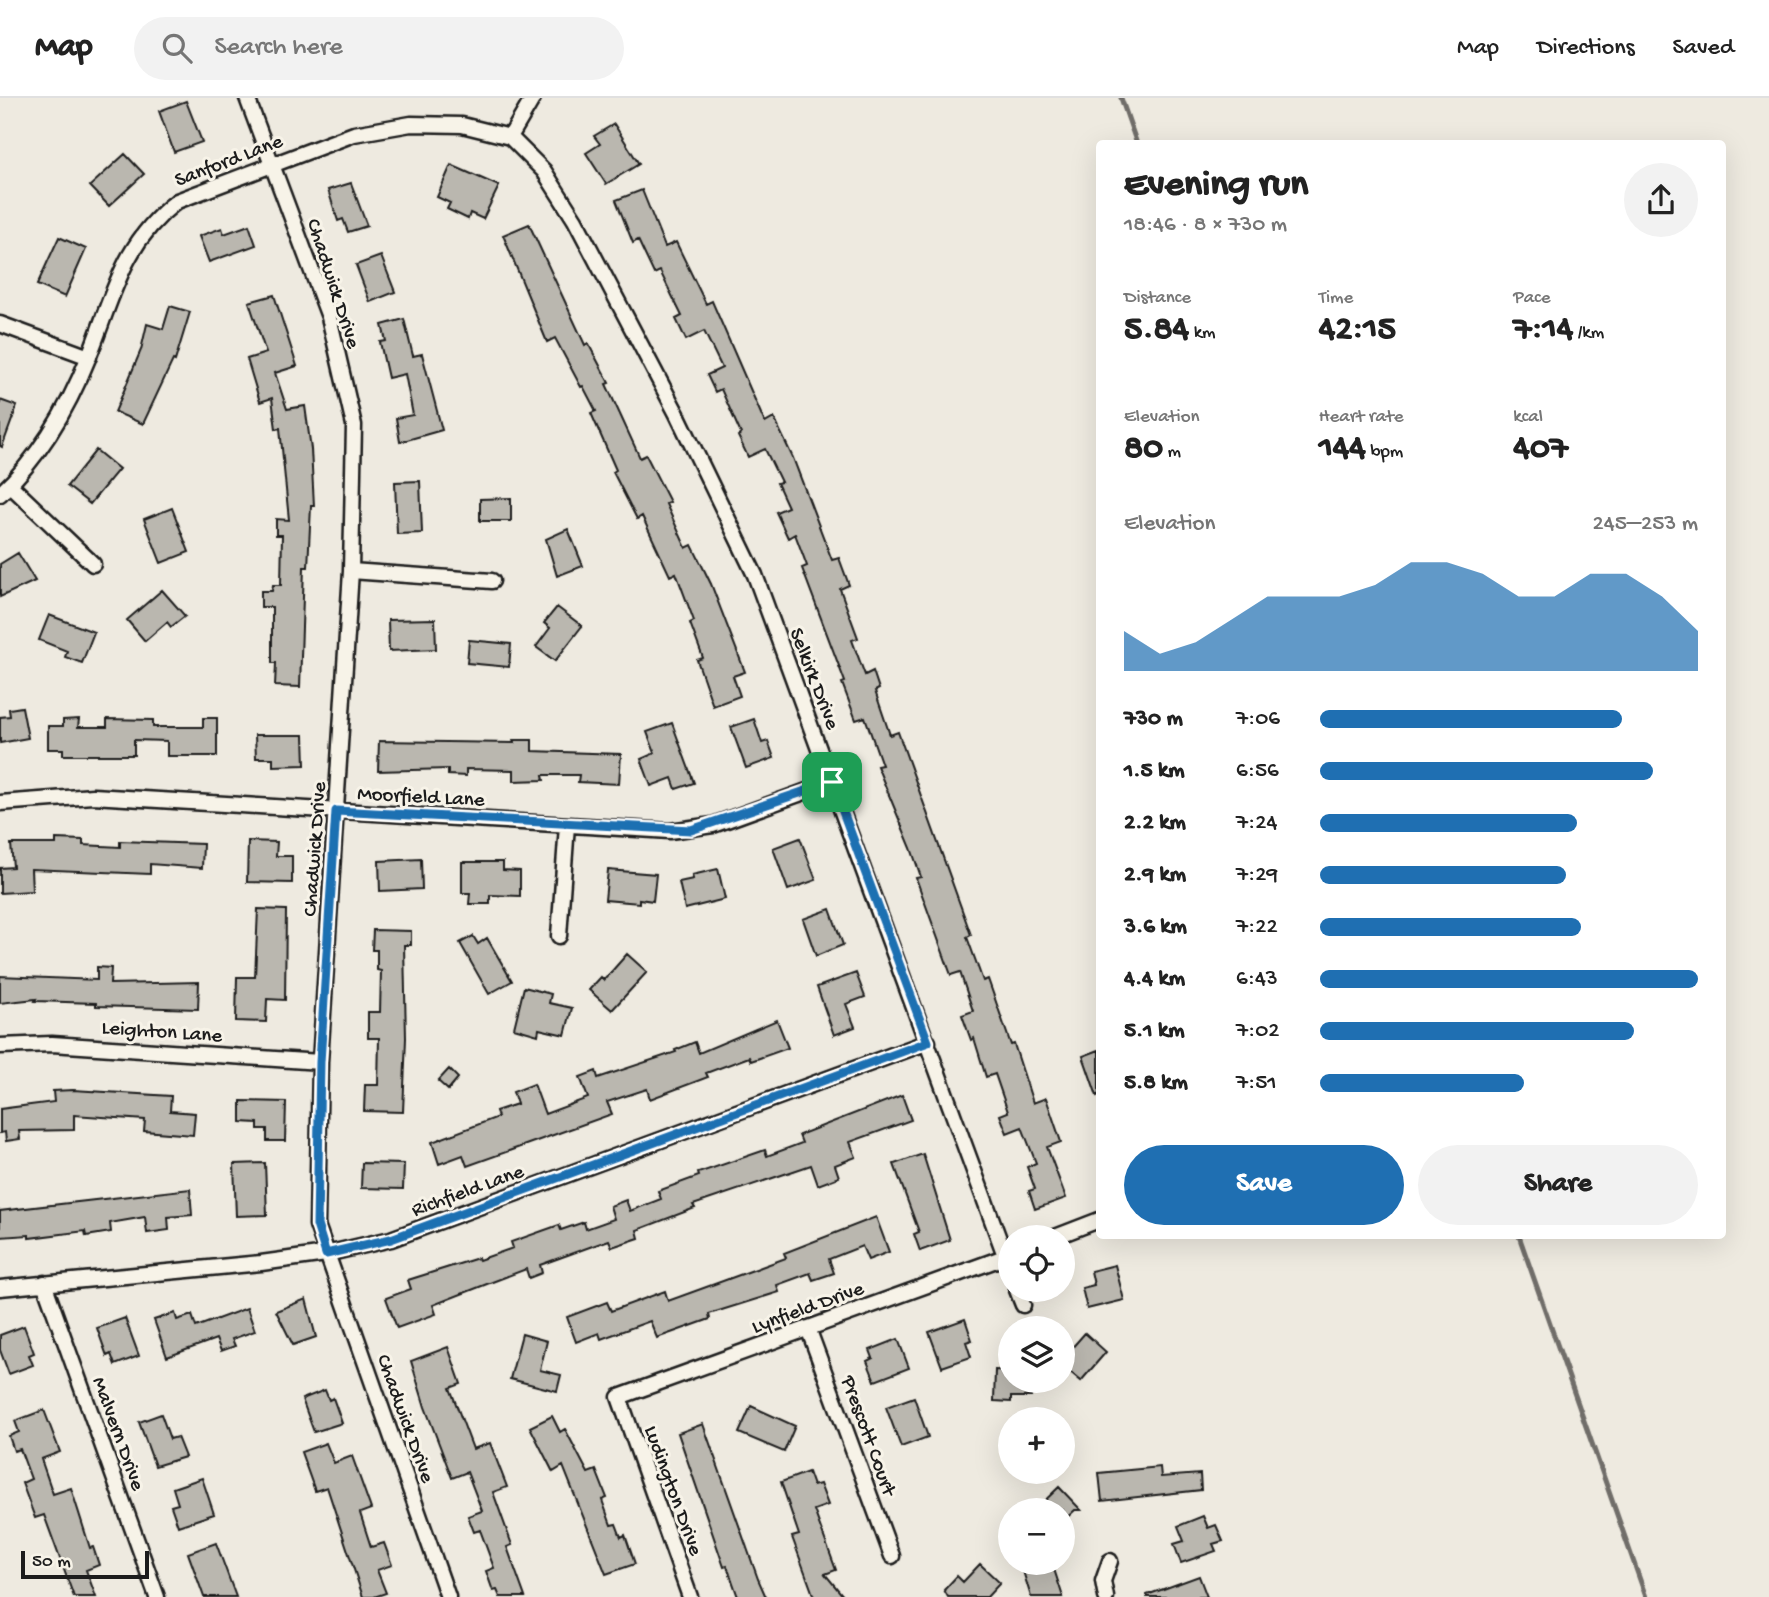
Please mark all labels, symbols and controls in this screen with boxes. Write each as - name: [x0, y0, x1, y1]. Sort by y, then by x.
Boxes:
- search box: [134, 17, 624, 80]
- text: Map: [35, 29, 92, 67]
- icon: search: [158, 29, 196, 67]
- text: Search here: [214, 33, 343, 64]
- text: Map: [1457, 34, 1499, 63]
- text: Directions: [1537, 34, 1635, 63]
- text: Saved: [1673, 34, 1734, 63]
- street label: Sanford Lane: [172, 130, 288, 194]
- button: share: [1624, 163, 1698, 237]
- text: Evening run: [1124, 164, 1308, 208]
- text: 18:46 · 8 × 730 m: [1124, 212, 1287, 239]
- street label: Chadwick Drive: [299, 216, 365, 353]
- text: Distance: [1124, 287, 1191, 310]
- text: Time: [1319, 287, 1353, 310]
- text: Pace: [1513, 287, 1551, 310]
- text: 5.84: [1124, 310, 1189, 351]
- text: 42:15: [1319, 310, 1396, 351]
- text: 7:14: [1513, 310, 1573, 351]
- text: km: [1189, 322, 1216, 345]
- text: /km: [1573, 322, 1604, 345]
- text: Elevation: [1124, 406, 1200, 429]
- text: Heart rate: [1319, 406, 1404, 429]
- text: kcal: [1513, 406, 1543, 429]
- text: 80: [1124, 429, 1163, 470]
- text: 144: [1319, 429, 1366, 470]
- text: 407: [1513, 429, 1568, 470]
- text: m: [1163, 441, 1181, 464]
- text: bpm: [1366, 441, 1403, 464]
- text: Elevation: [1124, 511, 1215, 538]
- text: 245–253 m: [1593, 511, 1698, 538]
- street label: Selkirk Drive: [782, 625, 844, 735]
- text: 730 m: [1124, 706, 1183, 733]
- text: 7:06: [1236, 706, 1280, 733]
- pin: [802, 752, 862, 812]
- text: 1.5 km: [1124, 758, 1185, 785]
- text: 6:56: [1236, 758, 1279, 785]
- icon: arrive: [813, 763, 851, 801]
- street label: Chadwick Drive: [299, 780, 334, 917]
- street label: Moorfield Lane: [356, 783, 486, 814]
- text: 2.2 km: [1124, 810, 1186, 837]
- text: 7:24: [1236, 810, 1277, 837]
- text: 2.9 km: [1124, 862, 1186, 889]
- text: 7:29: [1236, 862, 1278, 889]
- text: 3.6 km: [1124, 914, 1187, 941]
- text: 7:22: [1236, 914, 1278, 941]
- text: 4.4 km: [1124, 966, 1185, 993]
- text: 6:43: [1236, 966, 1278, 993]
- street label: Leighton Lane: [101, 1017, 224, 1050]
- text: 5.1 km: [1124, 1018, 1185, 1045]
- text: 7:02: [1236, 1018, 1280, 1045]
- text: 5.8 km: [1124, 1070, 1188, 1097]
- text: 7:51: [1236, 1070, 1277, 1097]
- button: Save: [1124, 1145, 1404, 1225]
- button: Share: [1418, 1145, 1698, 1225]
- street label: Richfield Lane: [409, 1160, 529, 1224]
- map controls: [998, 1225, 1075, 1575]
- button: locate: [998, 1225, 1075, 1302]
- street label: Lynfield Drive: [749, 1277, 869, 1341]
- button: layers: [998, 1316, 1075, 1393]
- street label: Chadwick Drive: [369, 1352, 439, 1488]
- street label: Prescott Court: [833, 1372, 901, 1502]
- street label: Malvern Drive: [85, 1374, 149, 1496]
- button: +: [998, 1407, 1075, 1484]
- street label: Ludington Drive: [637, 1423, 707, 1561]
- button: −: [998, 1498, 1075, 1575]
- scale bar: [21, 1548, 149, 1580]
- text: 50 m: [32, 1551, 71, 1574]

